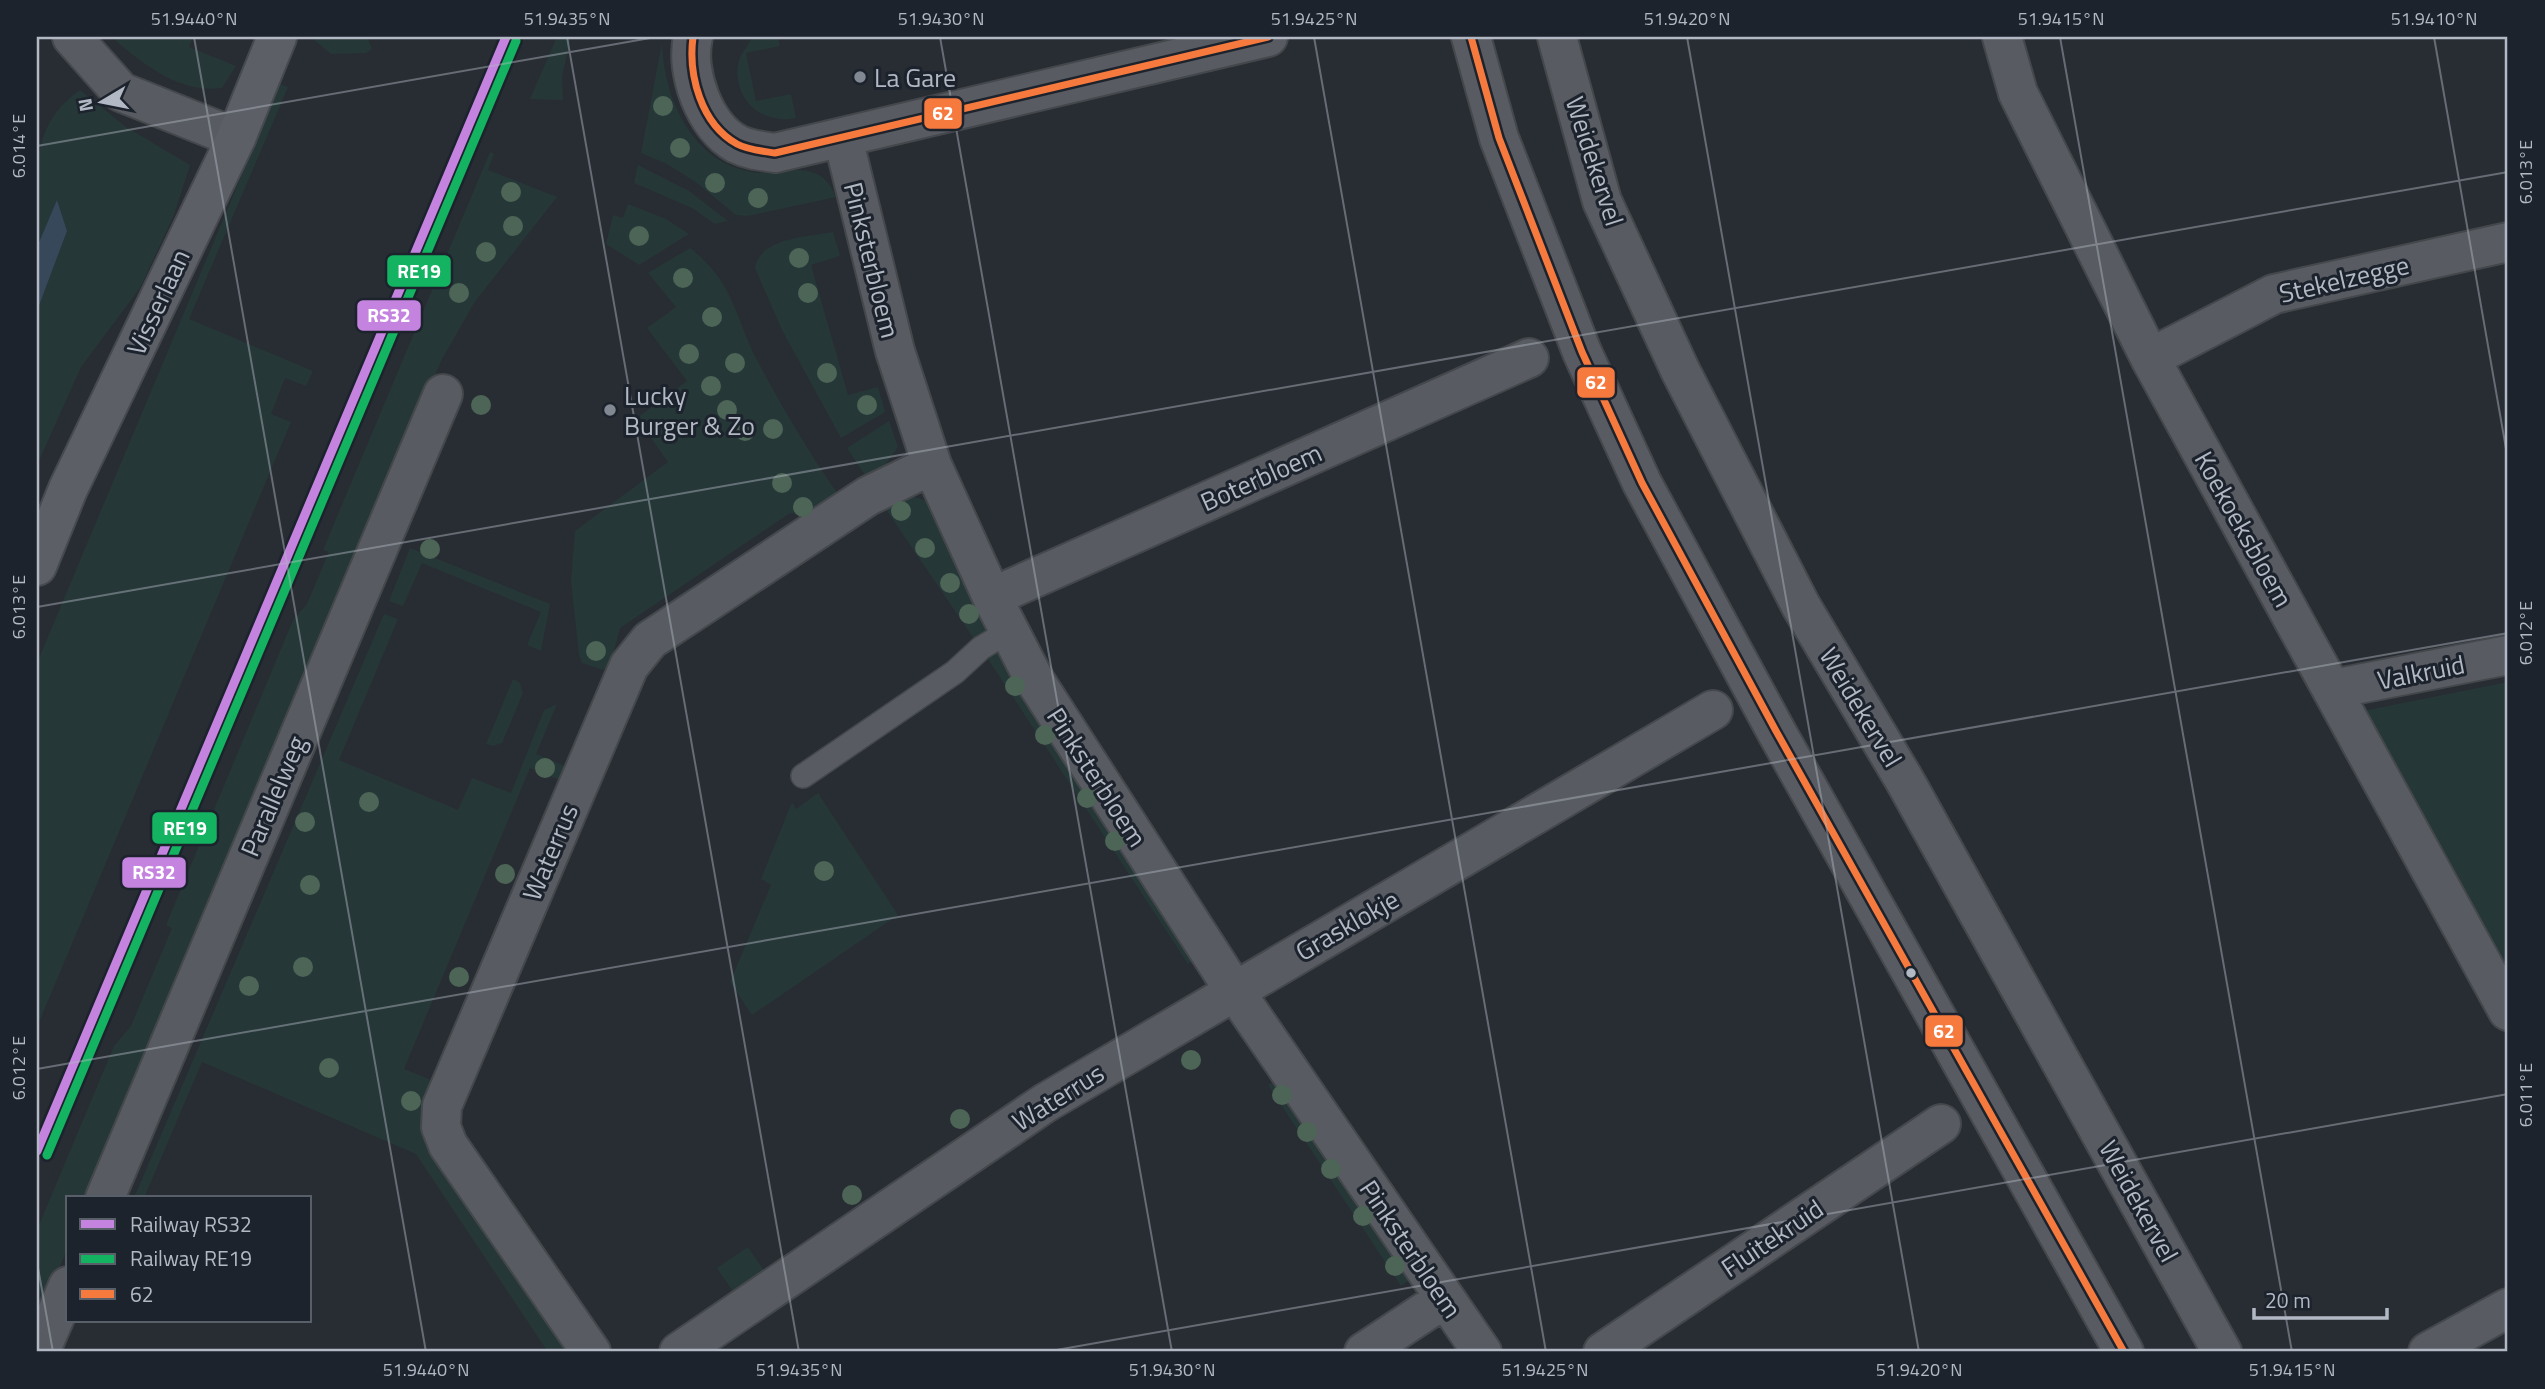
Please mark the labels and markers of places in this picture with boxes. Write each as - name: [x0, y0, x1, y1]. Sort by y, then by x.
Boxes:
- place label: La Gare: [874, 58, 956, 97]
- marker: La Gare: [852, 69, 868, 85]
- place label: Lucky Burger & Zo: [624, 376, 755, 445]
- marker: Lucky Burger & Zo: [602, 402, 618, 418]
- unlabelled marker: [1904, 966, 1918, 980]

